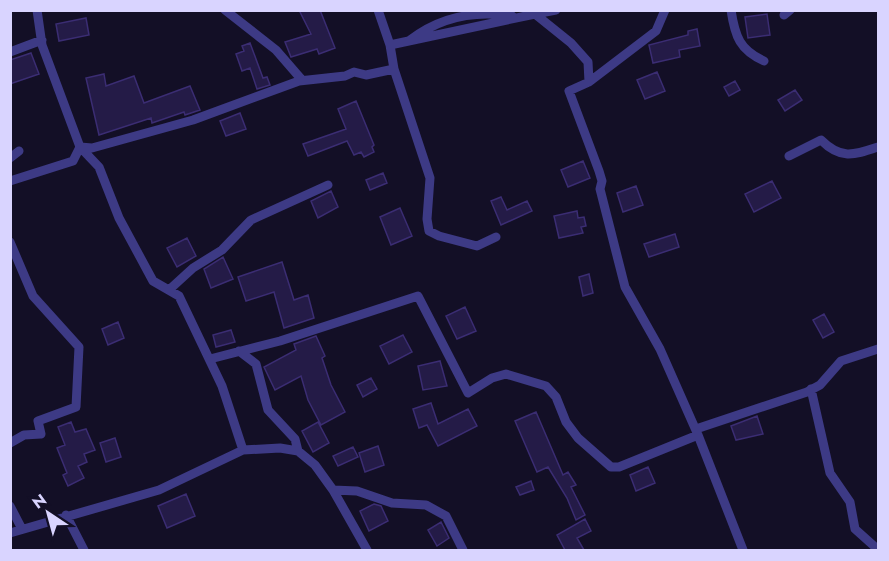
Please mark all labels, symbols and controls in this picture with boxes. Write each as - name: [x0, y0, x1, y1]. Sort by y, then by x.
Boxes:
- north arrow: [18, 483, 78, 543]
- text: N: [28, 488, 51, 514]

